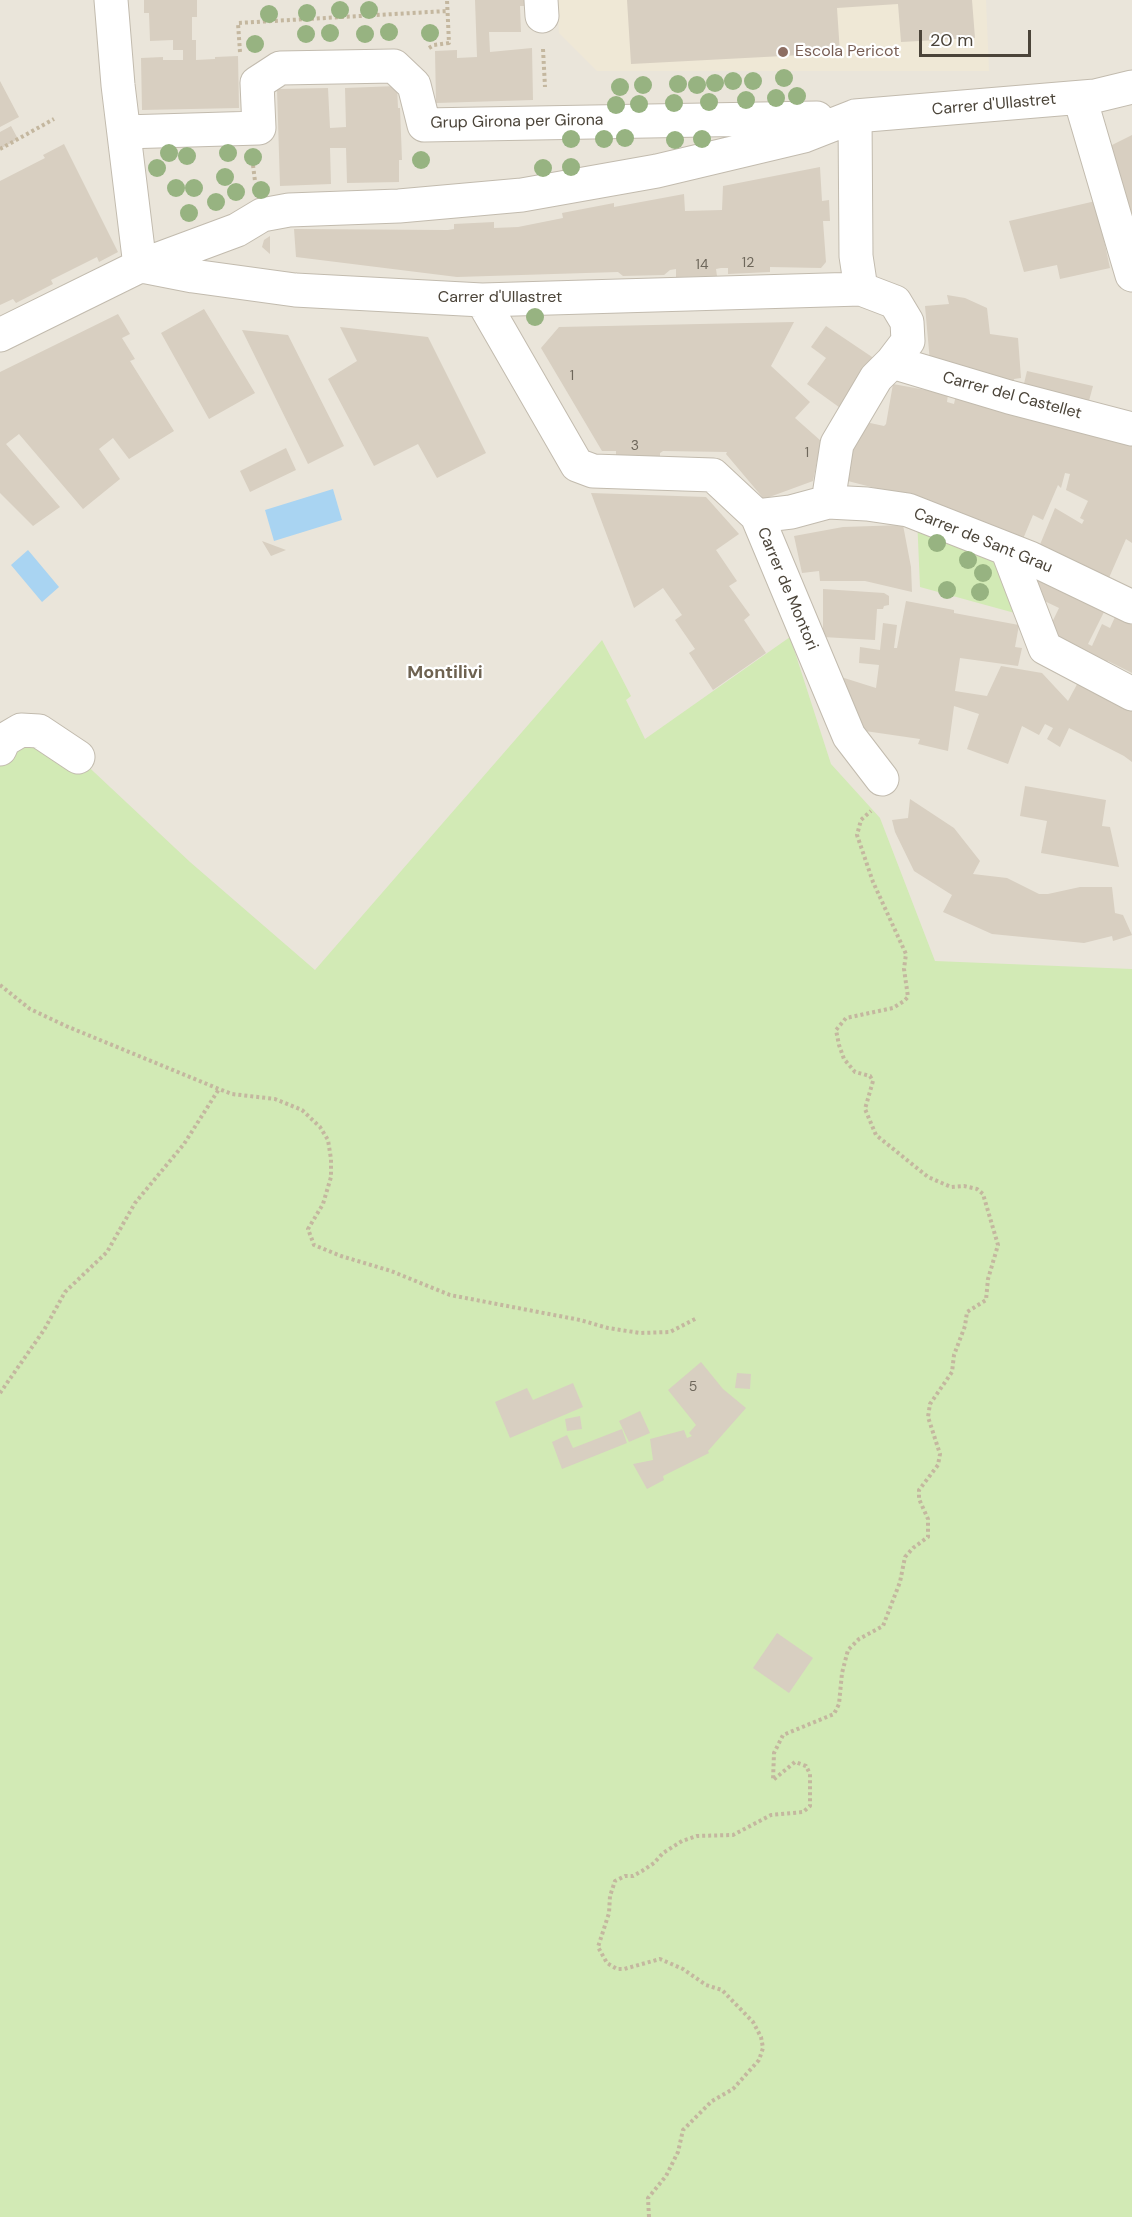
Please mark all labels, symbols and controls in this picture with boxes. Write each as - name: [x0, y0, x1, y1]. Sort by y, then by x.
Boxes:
- scale bar: [922, 18, 1034, 56]
- text: 20 m: [930, 28, 973, 52]
- place label: Escola Pericot: [795, 42, 899, 62]
- marker: Escola Pericot: [776, 45, 790, 59]
- street label: Carrer d'Ullastret: [931, 90, 1057, 120]
- street label: Grup Girona per Girona: [430, 111, 604, 133]
- house number: 12: [742, 255, 754, 271]
- house number: 14: [696, 257, 708, 273]
- street label: Carrer d'Ullastret: [438, 288, 562, 308]
- house number: 1: [570, 368, 574, 384]
- street label: Carrer del Castellet: [940, 368, 1084, 424]
- house number: 3: [631, 438, 639, 454]
- house number: 1: [805, 445, 809, 461]
- street label: Carrer de Sant Grau: [911, 504, 1055, 578]
- street label: Carrer de Montori: [752, 525, 822, 653]
- district label: Montilivi: [407, 662, 483, 684]
- house number: 5: [689, 1379, 697, 1395]

